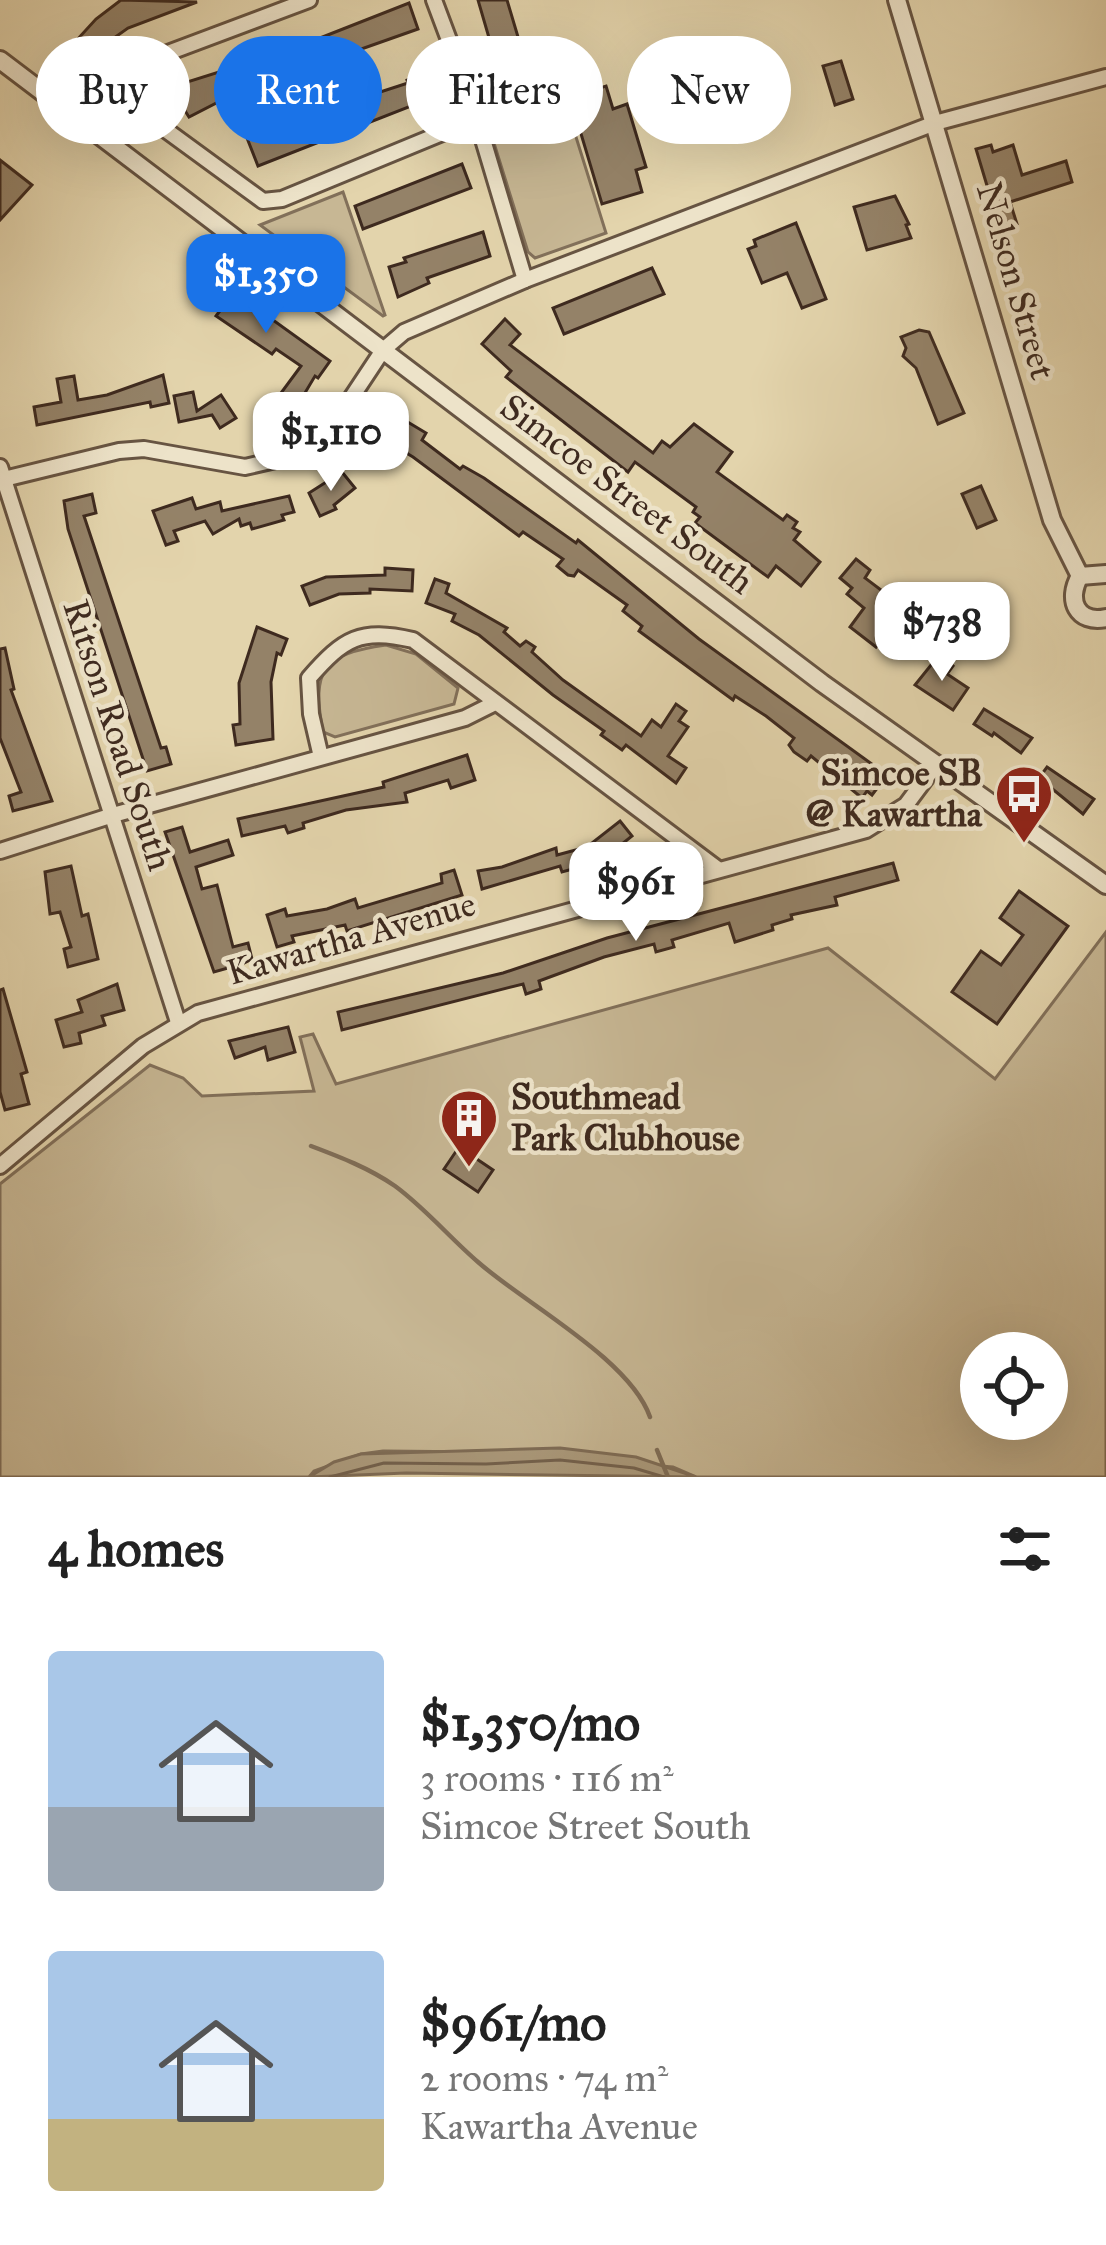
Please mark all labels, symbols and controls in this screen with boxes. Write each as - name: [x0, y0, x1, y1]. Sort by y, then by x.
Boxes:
- chip: Buy: [36, 36, 190, 144]
- chip: Rent: [214, 36, 382, 144]
- chip: Filters: [406, 36, 603, 144]
- chip: New: [627, 36, 791, 144]
- street label: Nelson Street: [967, 177, 1065, 385]
- pin: $1,350: [168, 234, 364, 336]
- text: $1,350: [213, 249, 319, 297]
- street label: Simcoe Street South: [492, 385, 762, 603]
- pin: $1,110: [233, 392, 429, 494]
- text: $1,110: [280, 407, 382, 455]
- pin: $738: [871, 582, 1013, 684]
- street label: Ritson Road South: [53, 594, 183, 876]
- text: $738: [902, 597, 982, 645]
- place label: Simcoe SB @ Kawartha: [806, 751, 983, 836]
- bus stop icon: Simcoe SB @ Kawartha: [993, 763, 1055, 845]
- pin: $961: [565, 842, 707, 944]
- text: $961: [596, 857, 676, 905]
- street label: Kawartha Avenue: [222, 882, 480, 994]
- place label: Southmead Park Clubhouse: [511, 1075, 740, 1160]
- building icon: Southmead Park Clubhouse: [438, 1087, 500, 1169]
- map controls: [960, 1332, 1068, 1440]
- button: locate: [960, 1332, 1068, 1440]
- icon: filters: [992, 1516, 1058, 1582]
- text: 4 homes: [48, 1518, 224, 1580]
- text: $1,350/mo: [420, 1692, 640, 1754]
- icon: home: [144, 1699, 288, 1843]
- text: 3 rooms · 116 m²: [420, 1754, 674, 1802]
- text: Simcoe Street South: [420, 1802, 751, 1850]
- text: $961/mo: [420, 1992, 606, 2054]
- icon: home: [144, 1999, 288, 2143]
- text: 2 rooms · 74 m²: [420, 2054, 668, 2102]
- text: Kawartha Avenue: [420, 2102, 698, 2150]

